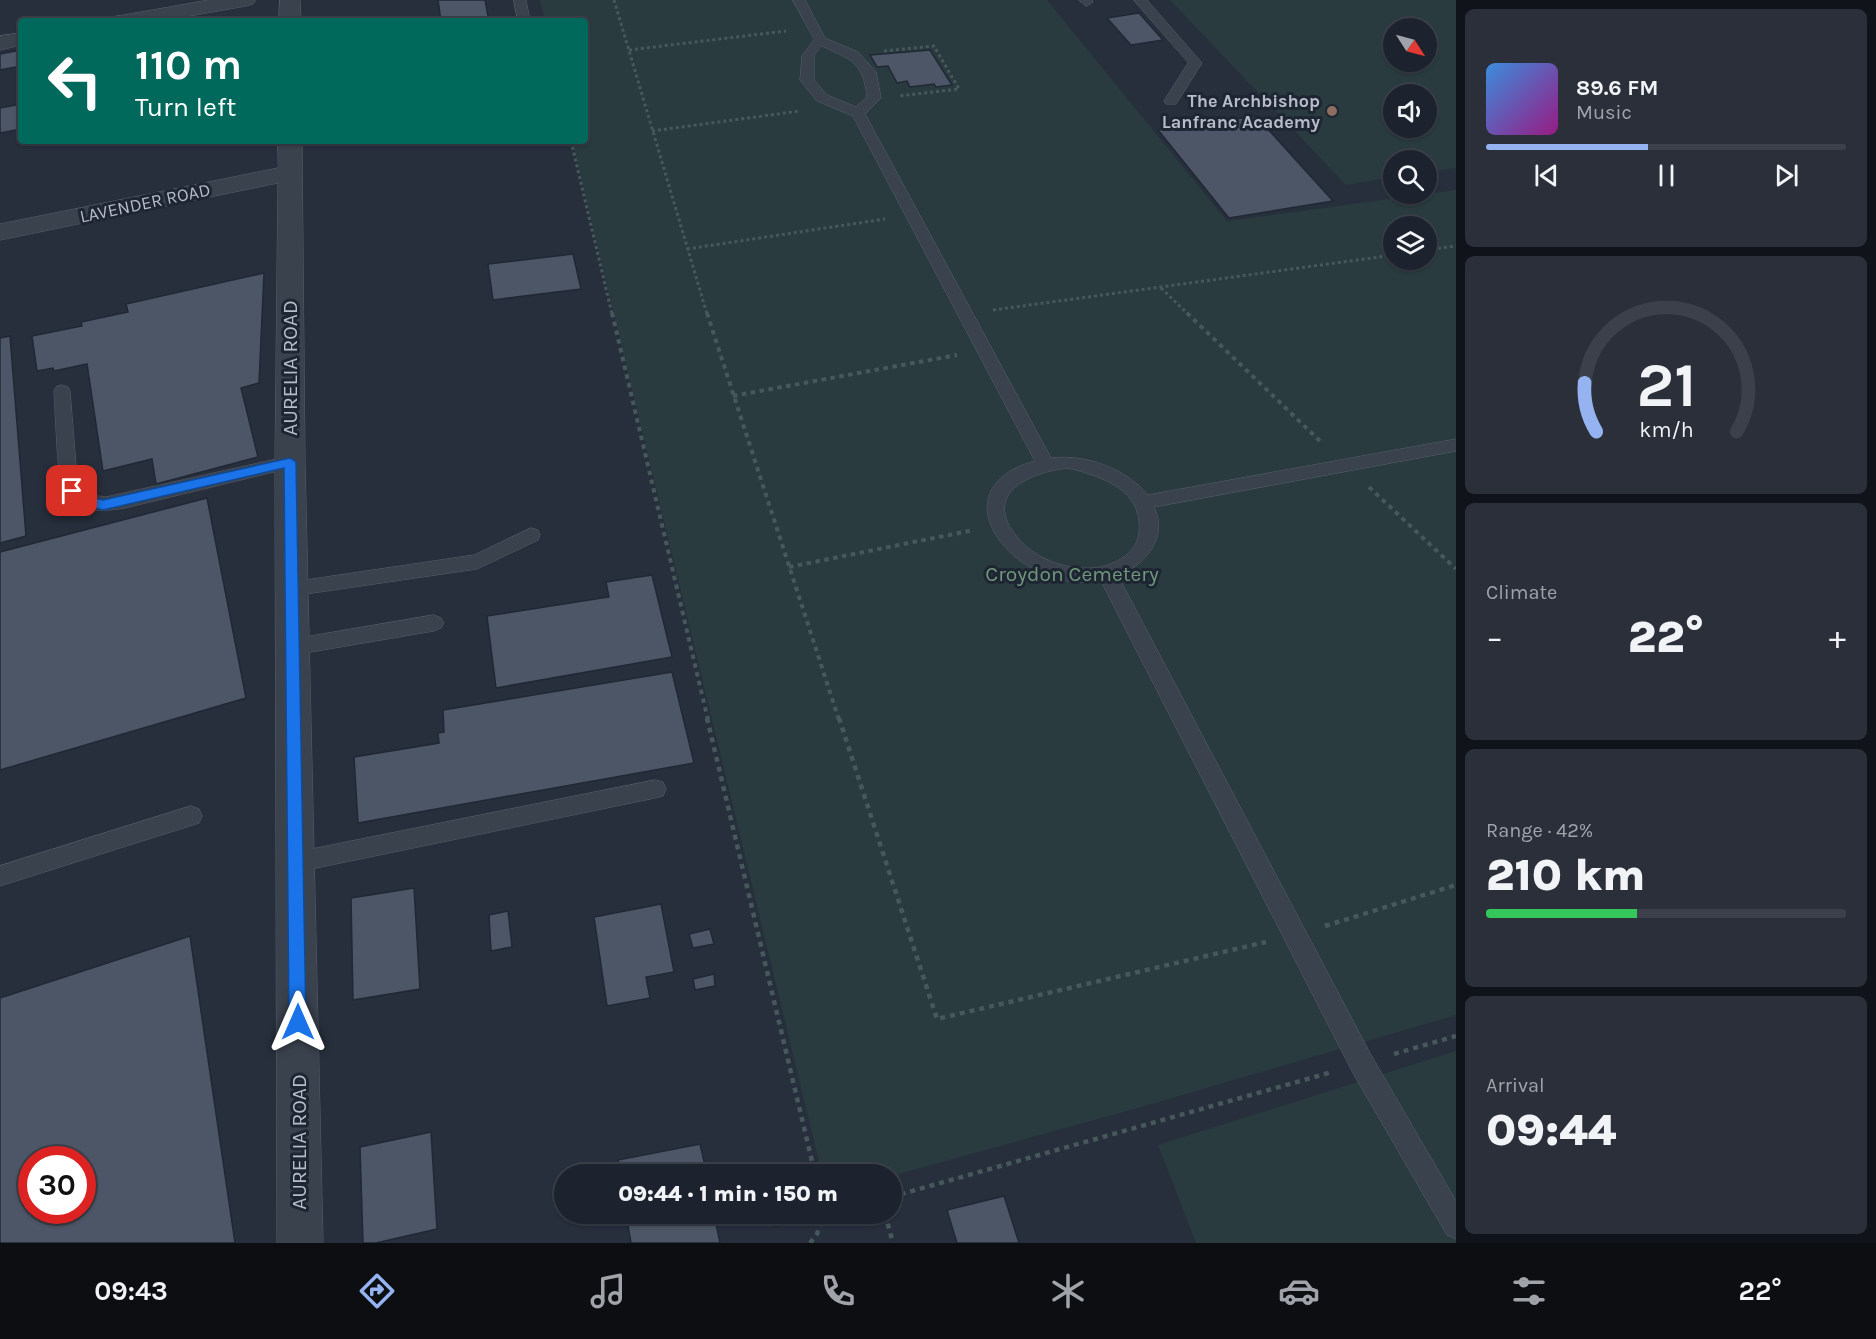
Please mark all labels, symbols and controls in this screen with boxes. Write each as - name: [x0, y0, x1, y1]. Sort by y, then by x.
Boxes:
- north arrow: [1383, 18, 1437, 72]
- map controls: [1383, 18, 1437, 270]
- text: 110 m: [135, 40, 242, 90]
- icon: left: [36, 42, 114, 120]
- text: 89.6 FM: [1576, 75, 1659, 101]
- button: sound: [1383, 84, 1437, 138]
- place label: The Archbishop Lanfranc Academy: [1162, 90, 1320, 133]
- text: Turn left: [135, 91, 236, 123]
- text: Music: [1576, 101, 1632, 124]
- marker: The Archbishop Lanfranc Academy: [1325, 104, 1339, 118]
- button: search: [1383, 150, 1437, 204]
- icon: previous: [1530, 159, 1563, 192]
- icon: pause: [1650, 159, 1683, 192]
- icon: next: [1770, 159, 1803, 192]
- street label: LAVENDER ROAD: [78, 178, 212, 228]
- button: layers: [1383, 216, 1437, 270]
- street label: AURELIA ROAD: [278, 300, 302, 436]
- text: 21: [1636, 349, 1696, 422]
- text: km/h: [1639, 417, 1693, 442]
- pin: [46, 465, 97, 516]
- icon: arrive: [55, 474, 88, 507]
- park label: Croydon Cemetery: [985, 562, 1159, 586]
- text: Climate: [1486, 581, 1557, 604]
- text: 22°: [1628, 611, 1704, 663]
- text: −: [1486, 618, 1503, 656]
- text: +: [1829, 618, 1846, 656]
- text: Range · 42%: [1486, 819, 1593, 842]
- text: 210 km: [1486, 849, 1645, 901]
- position arrow: [266, 990, 330, 1054]
- street label: AURELIA ROAD: [287, 1074, 311, 1210]
- text: Arrival: [1486, 1074, 1545, 1097]
- text: 09:44: [1486, 1104, 1616, 1156]
- speed limit sign: 30: [18, 1146, 96, 1224]
- text: 09:44 · 1 min · 150 m: [618, 1181, 838, 1207]
- icon: directions: [356, 1270, 398, 1312]
- icon: music: [587, 1270, 629, 1312]
- icon: phone: [817, 1270, 859, 1312]
- icon: climate: [1047, 1270, 1089, 1312]
- icon: car: [1278, 1270, 1320, 1312]
- icon: filters: [1508, 1270, 1550, 1312]
- text: 09:43: [94, 1275, 168, 1307]
- text: 22°: [1739, 1275, 1782, 1307]

